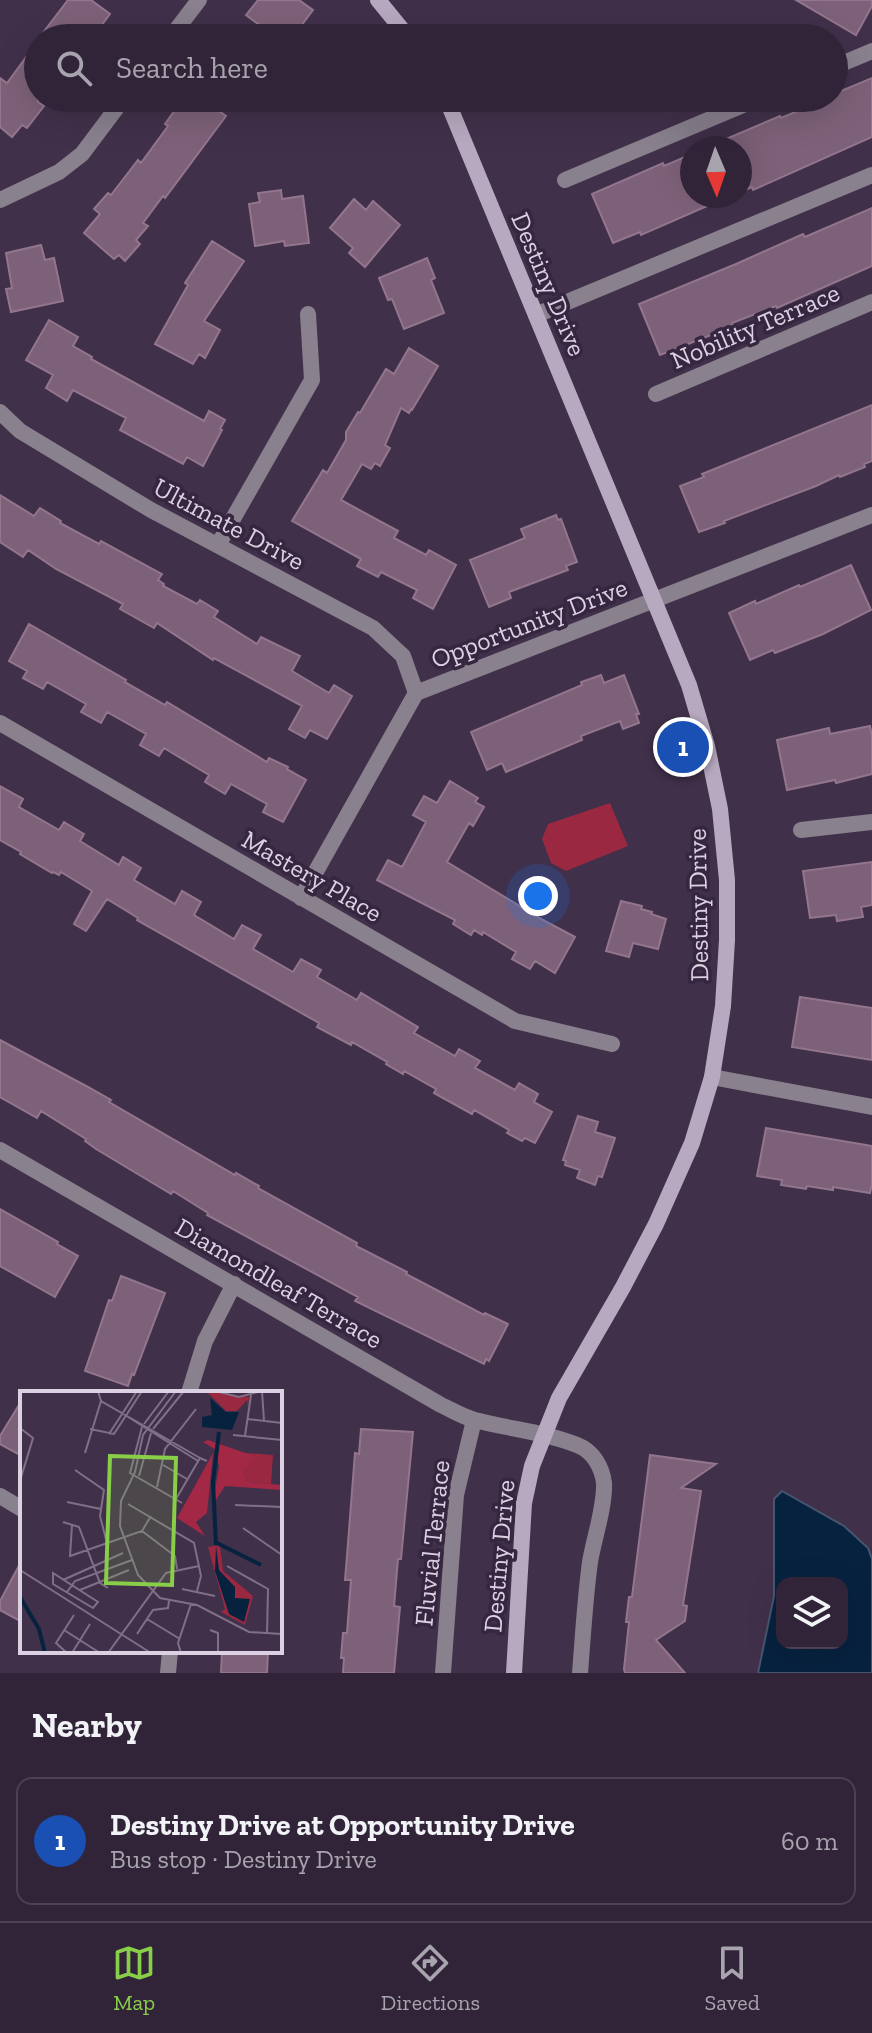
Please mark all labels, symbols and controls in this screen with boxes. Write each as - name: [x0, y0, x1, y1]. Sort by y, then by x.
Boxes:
- search box: [24, 24, 848, 112]
- icon: search: [52, 46, 96, 90]
- text: Search here: [116, 50, 268, 86]
- north arrow: [680, 136, 752, 208]
- street label: Destiny Drive: [504, 207, 594, 361]
- street label: Nobility Terrace: [666, 276, 844, 376]
- street label: Ultimate Drive: [148, 471, 310, 577]
- street label: Opportunity Drive: [426, 571, 632, 675]
- pin: 1: [657, 717, 709, 777]
- street label: Mastery Place: [236, 823, 388, 929]
- street label: Destiny Drive: [681, 828, 715, 982]
- your location: [518, 876, 558, 916]
- street label: Diamondleaf Terrace: [170, 1211, 388, 1355]
- inset map: [20, 1391, 282, 1653]
- street label: Fluvial Terrace: [407, 1459, 457, 1627]
- street label: Destiny Drive: [476, 1478, 522, 1634]
- map controls: [776, 1577, 848, 1649]
- button: layers: [776, 1577, 848, 1649]
- text: Nearby: [32, 1705, 142, 1746]
- text: Destiny Drive at Opportunity Drive: [110, 1807, 575, 1843]
- text: 1: [55, 1825, 65, 1857]
- text: 60 m: [781, 1825, 838, 1857]
- text: Bus stop · Destiny Drive: [110, 1843, 377, 1875]
- tab: Map: [112, 1941, 156, 2016]
- tab: Directions: [381, 1941, 480, 2016]
- tab: Saved: [705, 1941, 760, 2016]

